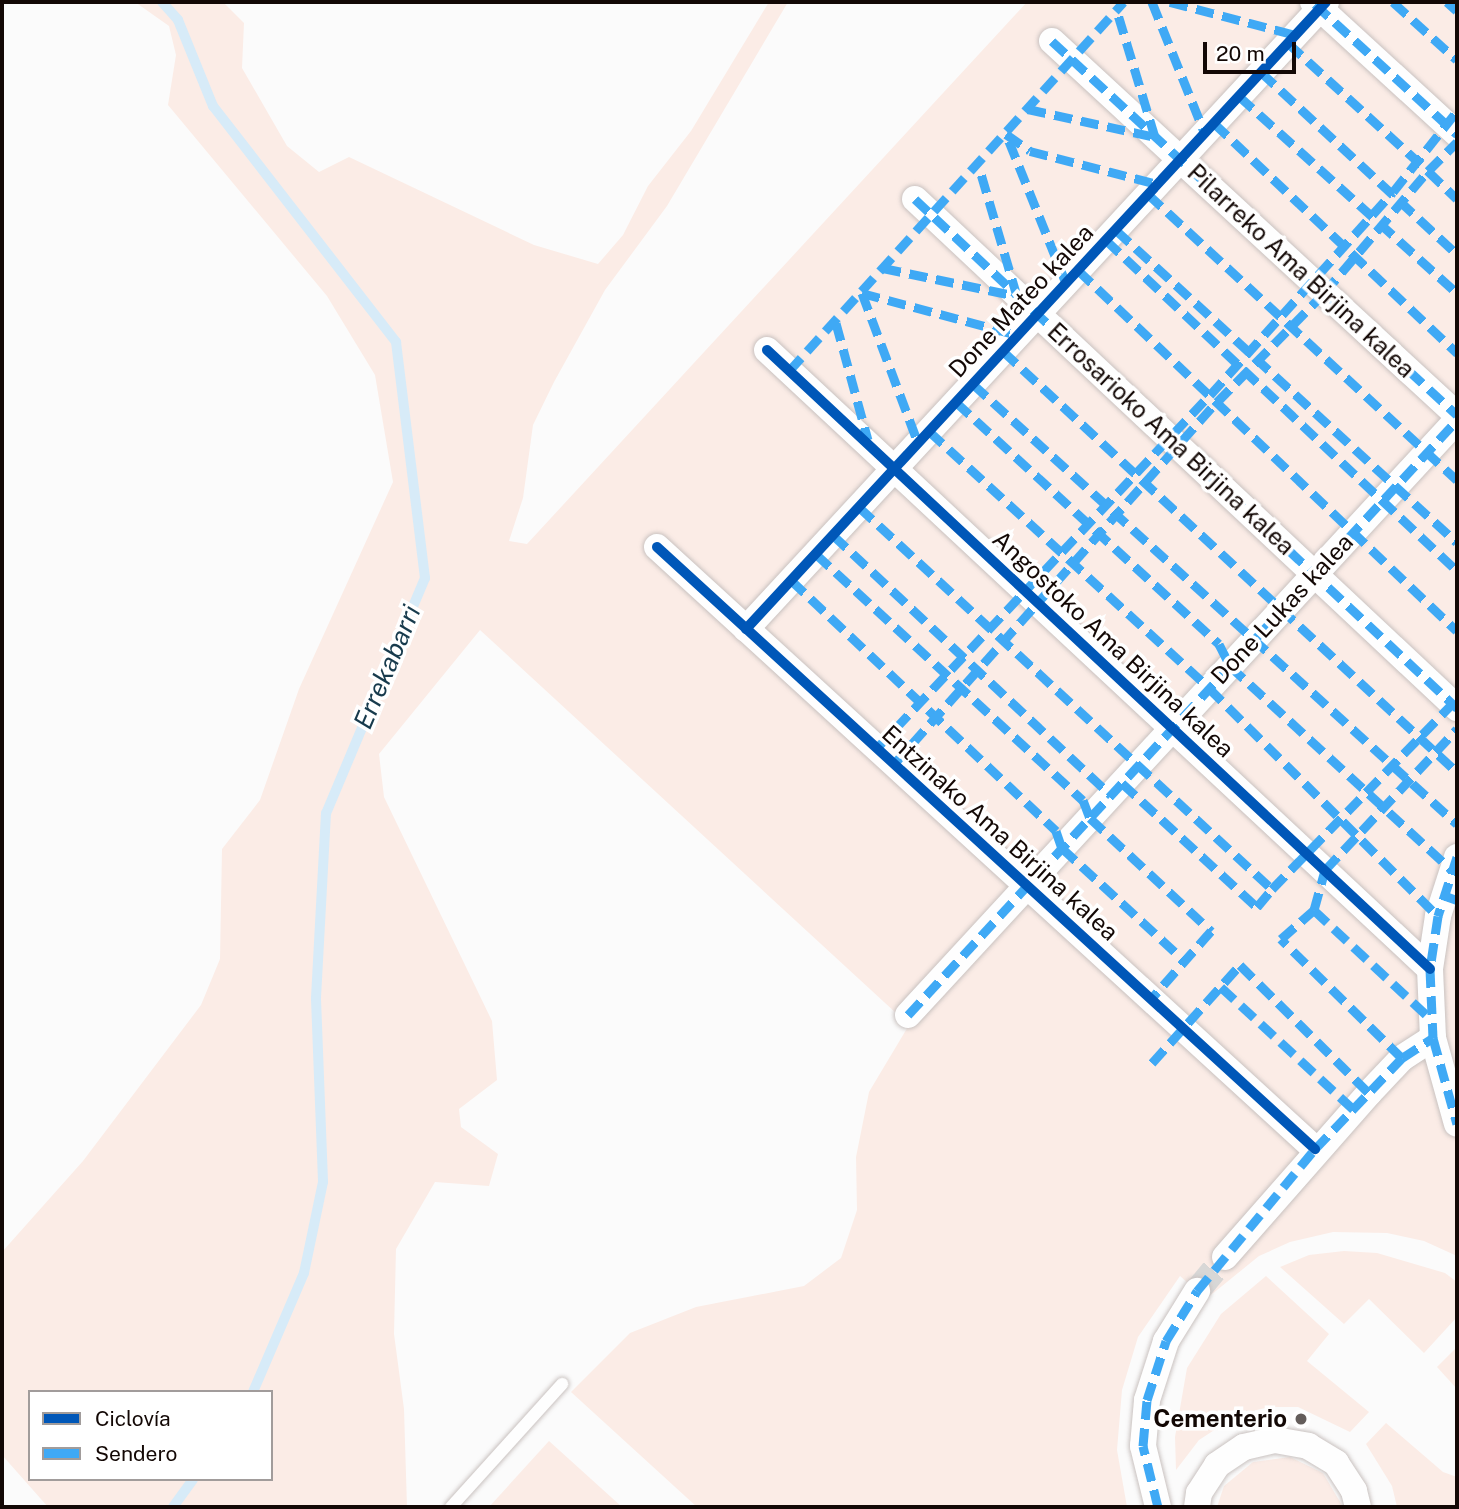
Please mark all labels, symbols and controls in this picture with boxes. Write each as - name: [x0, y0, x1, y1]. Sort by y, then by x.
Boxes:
- scale bar: [1207, 28, 1300, 72]
- text: 20 m: [1216, 41, 1265, 66]
- street label: Pilarreko Ama Birjina kalea: [1181, 158, 1421, 384]
- street label: Done Mateo kalea: [943, 218, 1099, 384]
- street label: Errosarioko Ama Birjina kalea: [1042, 317, 1300, 561]
- street label: Angostoko Ama Birjina kalea: [986, 525, 1240, 763]
- street label: Done Lukas kalea: [1205, 528, 1359, 690]
- water label: Errekabarri: [347, 601, 427, 733]
- street label: Entzinako Ama Birjina kalea: [876, 719, 1124, 947]
- legend: [28, 1390, 273, 1481]
- place label: Cementerio: [1153, 1405, 1287, 1433]
- text: Ciclovía: [95, 1406, 171, 1431]
- marker: Cementerio: [1293, 1411, 1309, 1427]
- text: Sendero: [95, 1441, 177, 1466]

